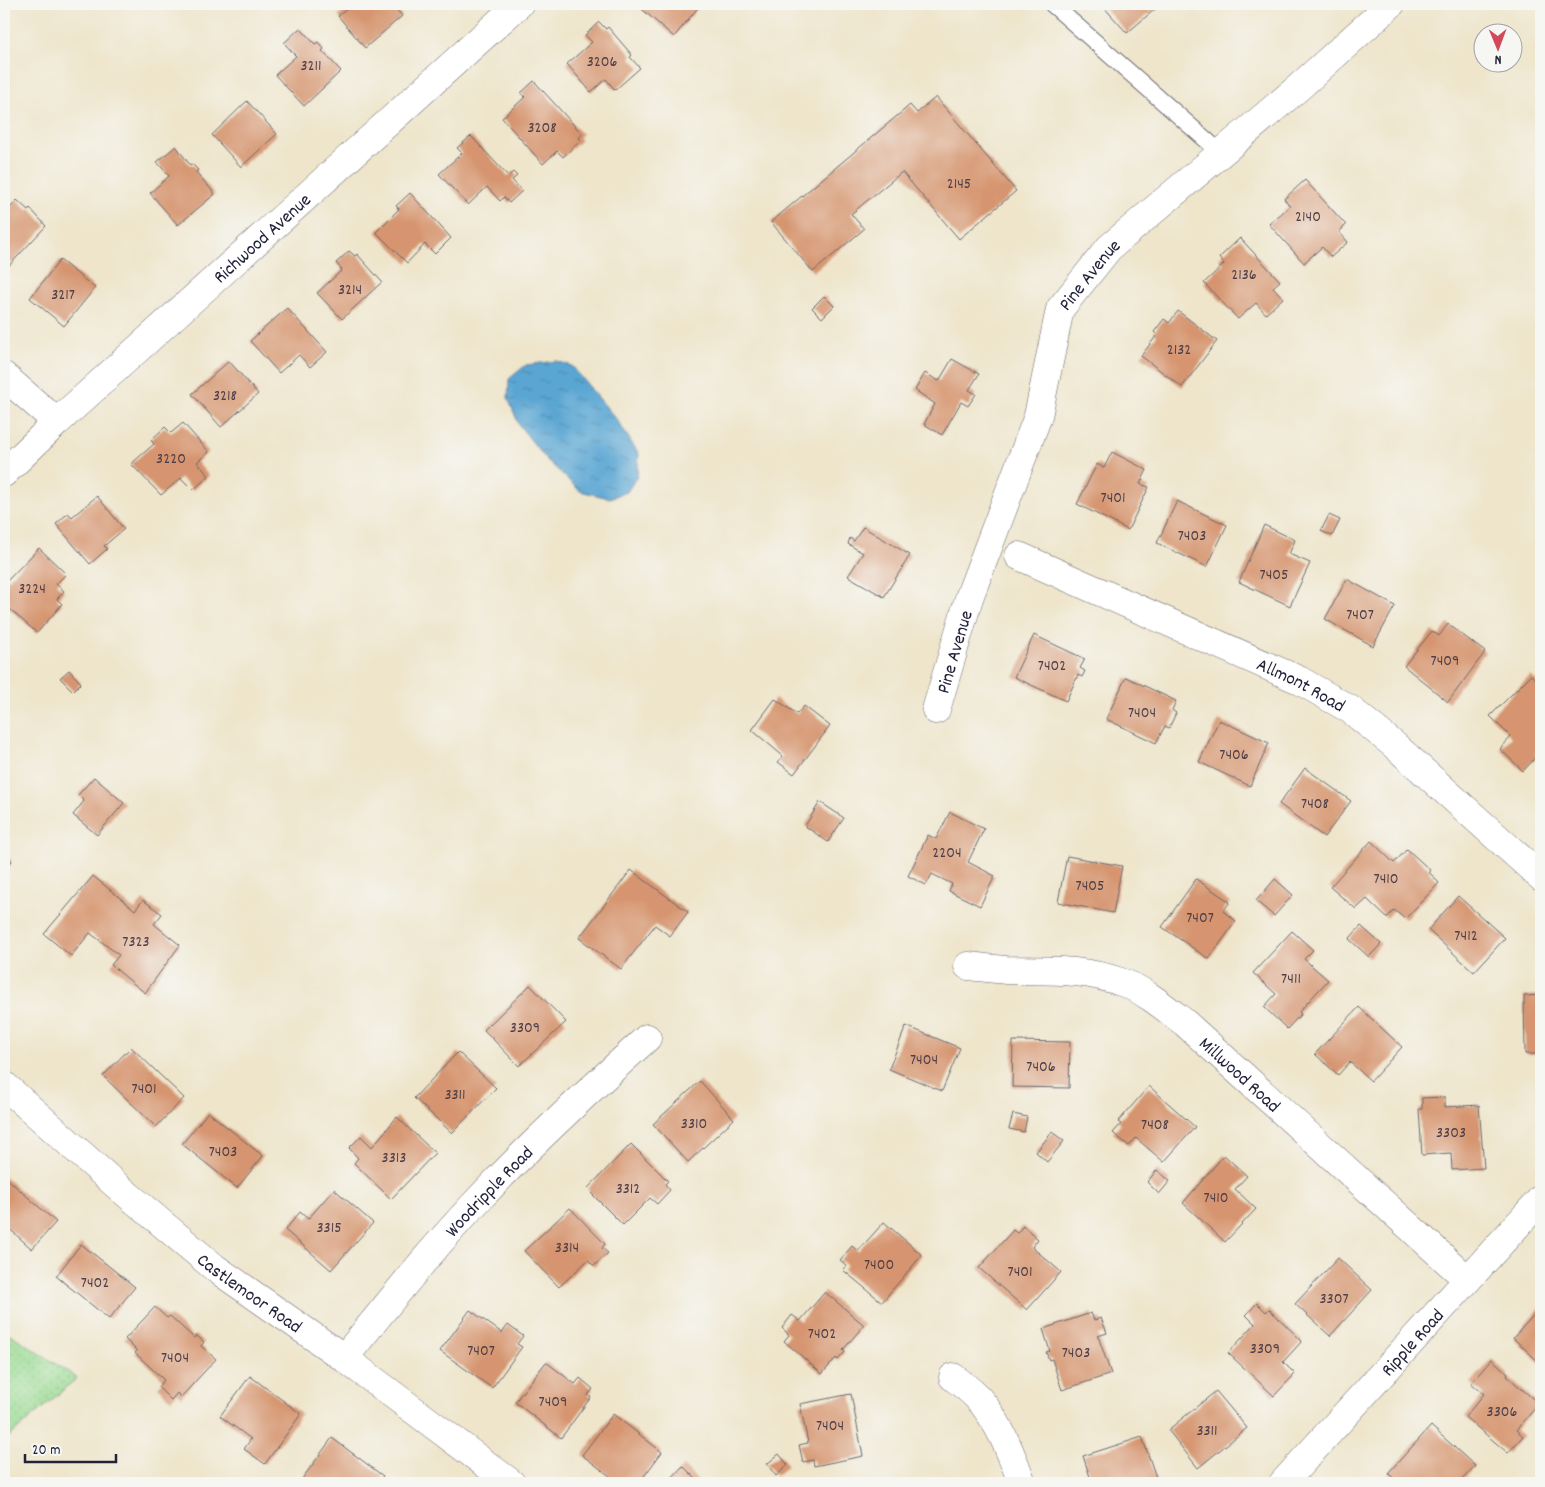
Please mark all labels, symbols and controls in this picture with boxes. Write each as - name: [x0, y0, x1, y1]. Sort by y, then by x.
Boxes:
- north arrow: [1472, 22, 1522, 72]
- text: N: [1494, 49, 1502, 69]
- house number: 3206: [587, 51, 617, 74]
- house number: 3211: [300, 55, 322, 78]
- house number: 3208: [527, 117, 557, 140]
- house number: 2145: [947, 173, 971, 196]
- street label: Richwood Avenue: [209, 188, 318, 291]
- house number: 2140: [1295, 206, 1321, 229]
- street label: Pine Avenue: [1054, 234, 1128, 318]
- house number: 2136: [1231, 264, 1257, 287]
- house number: 3214: [338, 279, 362, 302]
- house number: 3217: [51, 284, 75, 307]
- house number: 2132: [1167, 339, 1191, 362]
- house number: 3218: [213, 385, 237, 408]
- house number: 3220: [156, 448, 186, 471]
- house number: 7401: [1101, 487, 1126, 510]
- house number: 7403: [1178, 525, 1206, 548]
- house number: 7405: [1260, 564, 1288, 587]
- house number: 3224: [18, 578, 46, 601]
- house number: 7407: [1346, 604, 1374, 627]
- street label: Pine Avenue: [932, 608, 982, 697]
- house number: 7409: [1431, 650, 1459, 673]
- street label: Allmont Road: [1251, 653, 1349, 721]
- house number: 7402: [1038, 655, 1066, 678]
- house number: 7404: [1128, 702, 1156, 725]
- house number: 7406: [1219, 744, 1249, 767]
- house number: 7408: [1301, 793, 1329, 816]
- house number: 2204: [932, 842, 962, 865]
- house number: 7410: [1374, 868, 1399, 891]
- house number: 7405: [1076, 875, 1104, 898]
- house number: 7407: [1186, 907, 1214, 930]
- house number: 7412: [1454, 925, 1478, 948]
- house number: 7323: [122, 931, 150, 954]
- house number: 7411: [1281, 968, 1301, 991]
- house number: 3309: [510, 1017, 540, 1040]
- street label: Millwood Road: [1192, 1032, 1285, 1120]
- house number: 7404: [910, 1049, 938, 1072]
- house number: 7406: [1026, 1056, 1056, 1079]
- house number: 7401: [132, 1078, 157, 1101]
- house number: 3311: [444, 1084, 466, 1107]
- house number: 3310: [681, 1113, 707, 1136]
- house number: 7408: [1141, 1114, 1169, 1137]
- house number: 3303: [1436, 1122, 1466, 1145]
- house number: 7403: [209, 1141, 237, 1164]
- street label: Woodripple Road: [440, 1141, 541, 1245]
- house number: 3313: [382, 1147, 406, 1170]
- house number: 3312: [616, 1178, 640, 1201]
- house number: 7410: [1204, 1187, 1229, 1210]
- house number: 3315: [316, 1217, 342, 1240]
- house number: 3314: [555, 1237, 579, 1260]
- street label: Castlemoor Road: [190, 1248, 306, 1342]
- house number: 7400: [864, 1254, 894, 1277]
- house number: 7401: [1008, 1261, 1033, 1284]
- house number: 7402: [81, 1272, 109, 1295]
- house number: 3307: [1319, 1288, 1349, 1311]
- street label: Ripple Road: [1376, 1304, 1452, 1384]
- house number: 7402: [808, 1323, 836, 1346]
- house number: 3309: [1250, 1338, 1280, 1361]
- house number: 7407: [467, 1340, 495, 1363]
- house number: 7403: [1062, 1342, 1090, 1365]
- house number: 7404: [161, 1347, 189, 1370]
- house number: 7409: [539, 1391, 567, 1414]
- house number: 3306: [1487, 1401, 1518, 1424]
- house number: 7404: [816, 1415, 844, 1438]
- house number: 3311: [1196, 1420, 1218, 1443]
- scale bar: [25, 1432, 116, 1464]
- text: 20 m: [32, 1440, 60, 1462]

